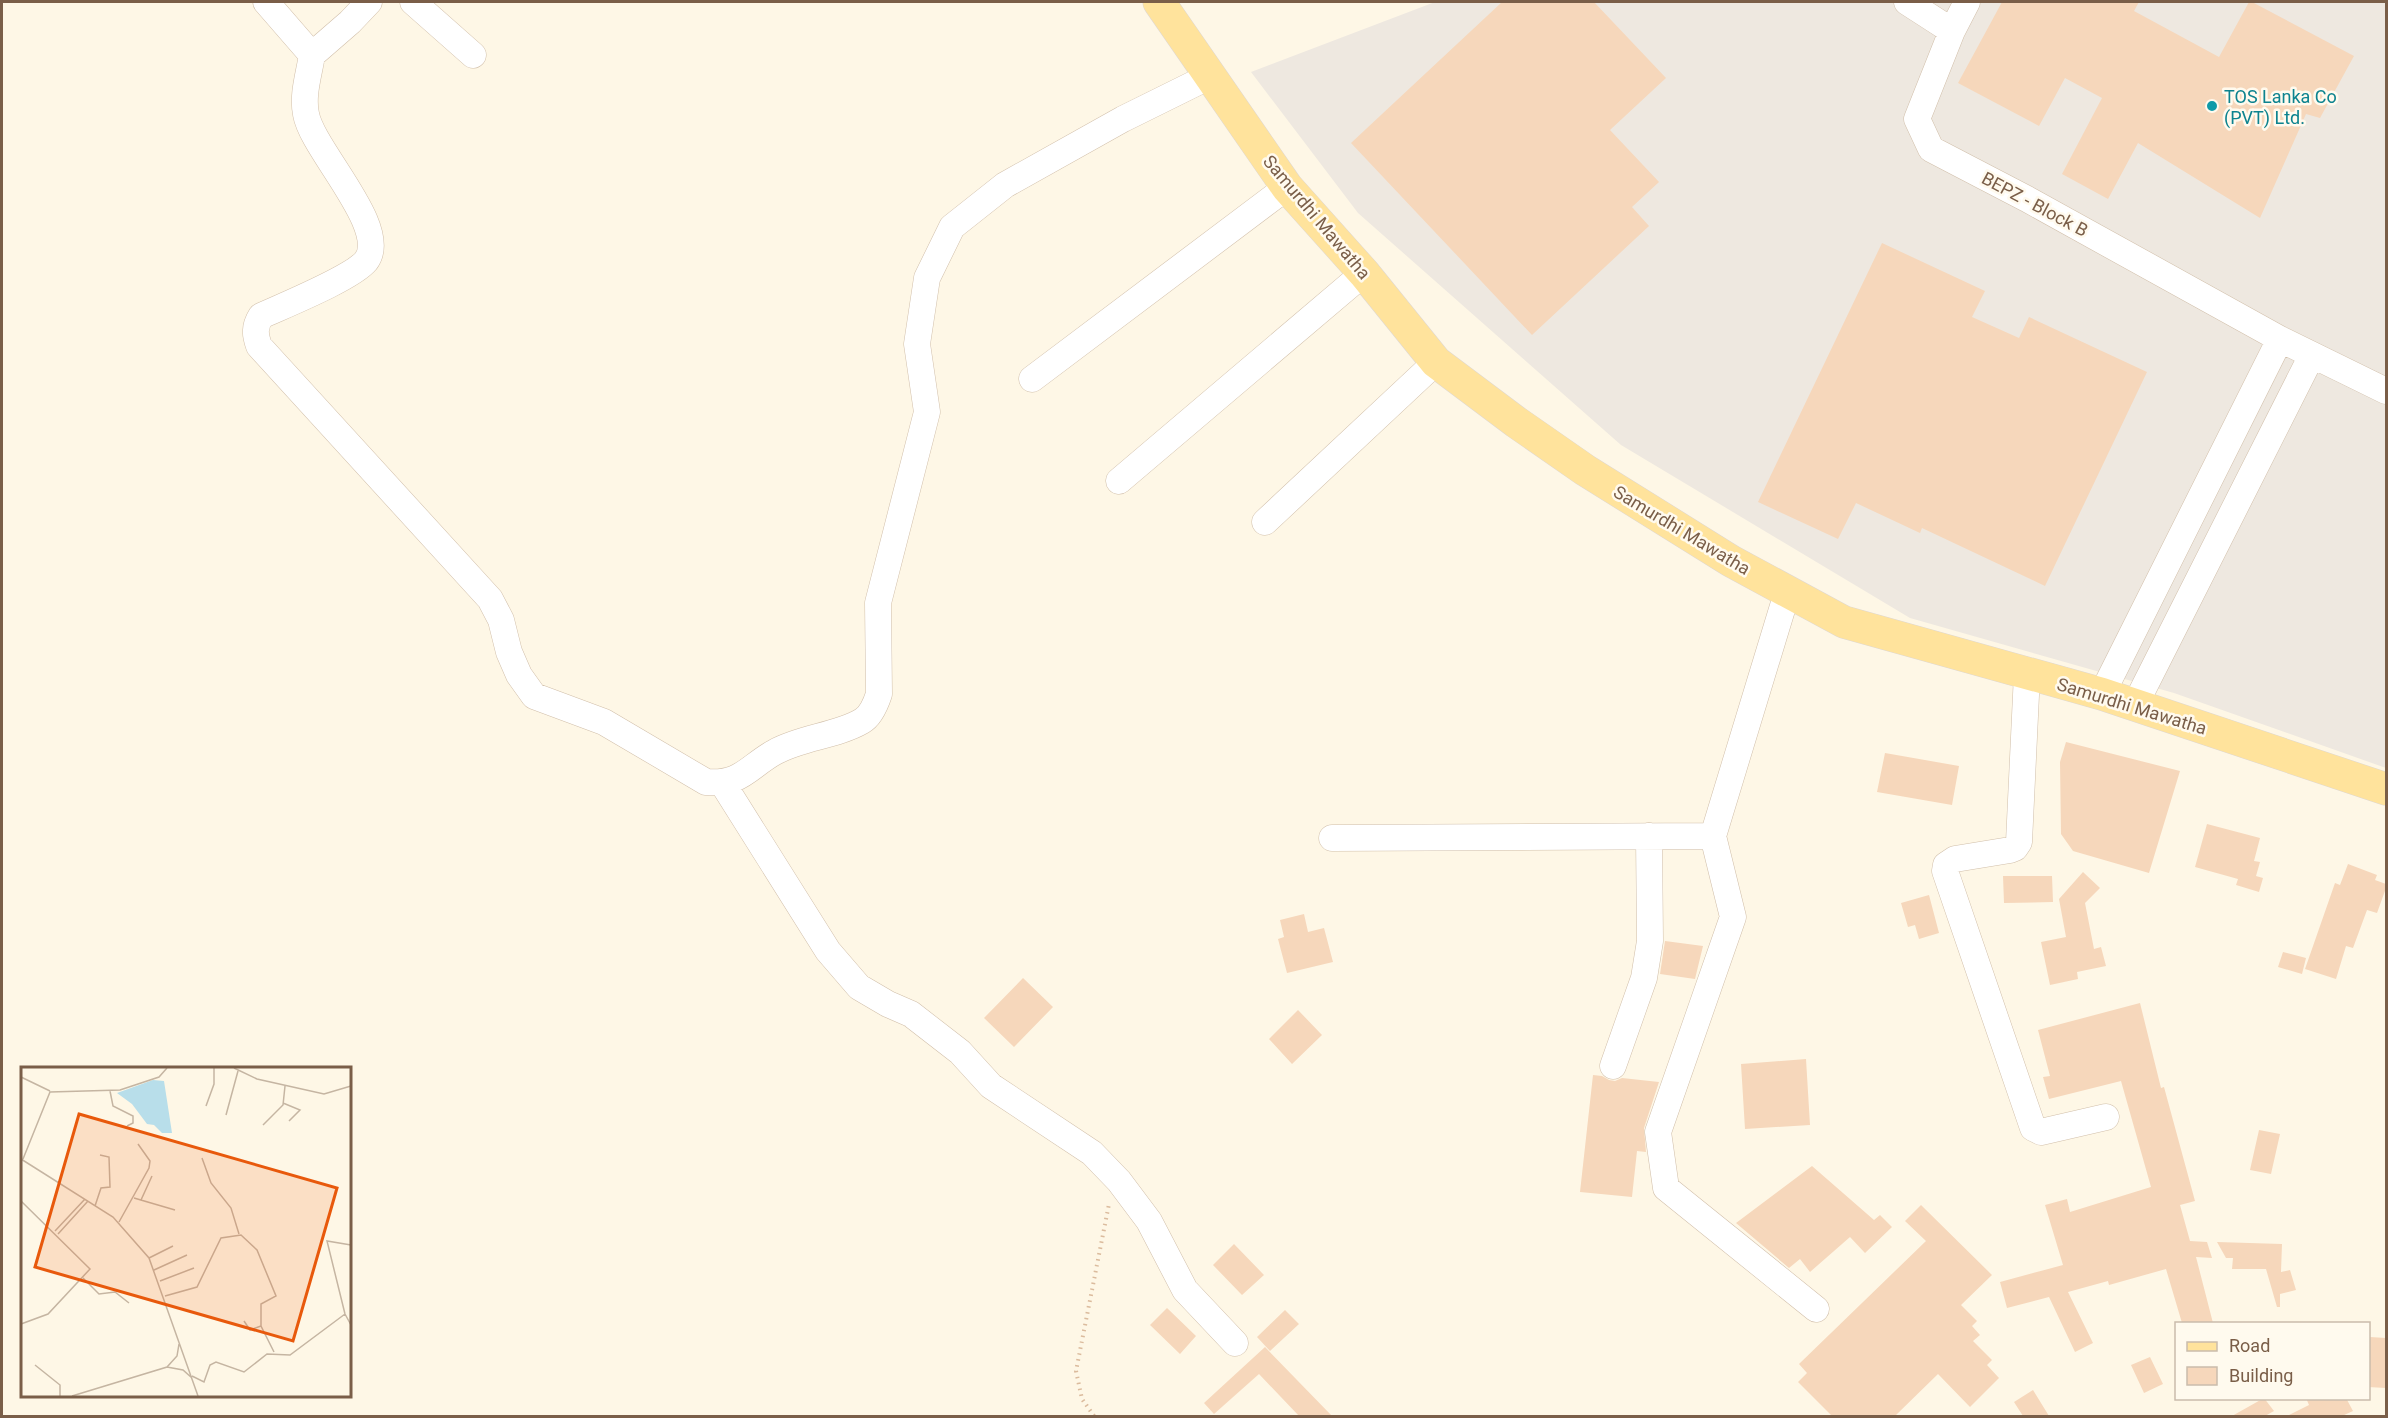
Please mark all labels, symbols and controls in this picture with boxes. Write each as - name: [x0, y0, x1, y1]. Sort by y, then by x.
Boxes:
- place label: TOS Lanka Co (PVT) Ltd.: [2224, 86, 2337, 129]
- marker: TOS Lanka Co (PVT) Ltd.: [2205, 99, 2219, 113]
- street label: Samurdhi Mawatha: [1259, 151, 1375, 283]
- street label: BEPZ - Block B: [1978, 167, 2092, 241]
- street label: Samurdhi Mawatha: [1610, 481, 1754, 579]
- street label: Samurdhi Mawatha: [2055, 673, 2209, 739]
- inset map: [21, 1067, 351, 1397]
- legend: [2175, 1322, 2370, 1400]
- text: Road: [2229, 1335, 2270, 1356]
- text: Building: [2229, 1365, 2293, 1386]

